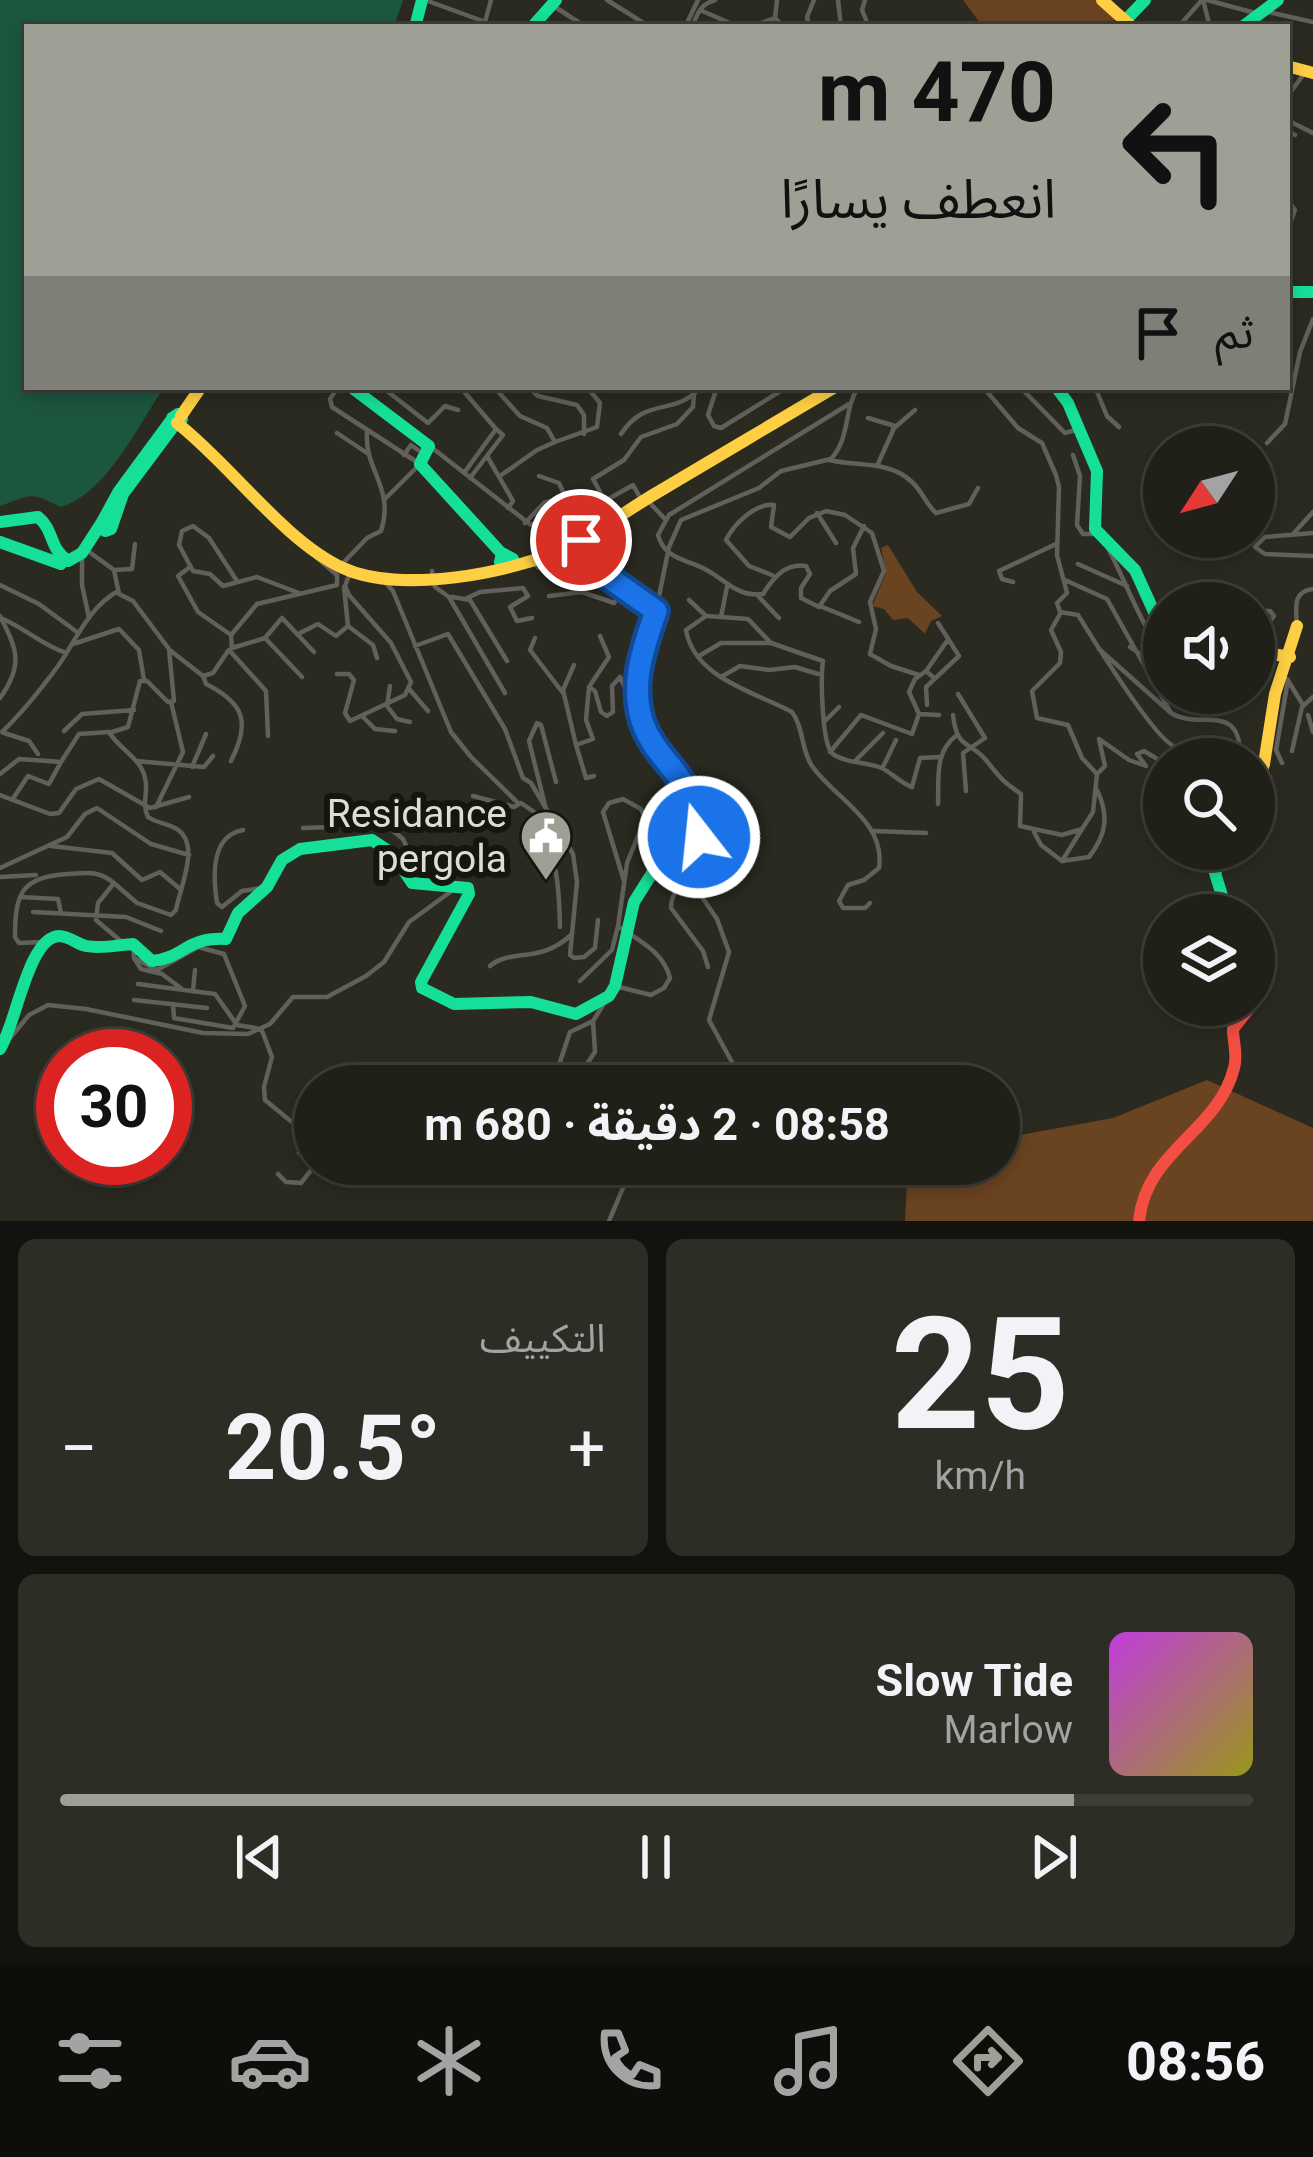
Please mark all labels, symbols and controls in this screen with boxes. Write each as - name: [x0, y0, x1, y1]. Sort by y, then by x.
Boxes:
- text: 470 m: [818, 43, 1056, 142]
- icon: left: [1098, 72, 1254, 228]
- text: انعطف يسارًا: [780, 168, 1056, 231]
- icon: arrive: [1125, 300, 1191, 366]
- text: ثم: [1215, 306, 1254, 359]
- north arrow: [1143, 426, 1275, 558]
- map controls: [1143, 426, 1275, 1026]
- pin: [530, 489, 632, 591]
- icon: arrive: [548, 507, 614, 573]
- button: sound: [1143, 582, 1275, 714]
- button: search: [1143, 738, 1275, 870]
- position arrow: [636, 774, 762, 900]
- place label: Residance pergola: [327, 791, 507, 882]
- public building icon: Residance pergola: [518, 808, 574, 882]
- button: layers: [1143, 894, 1275, 1026]
- speed limit sign: 30: [36, 1029, 192, 1185]
- text: 08:58 · 2 دقيقة · 680 m: [424, 1098, 890, 1151]
- text: 25: [891, 1283, 1070, 1466]
- text: التكييف: [480, 1316, 606, 1362]
- text: 20.5°: [225, 1396, 441, 1501]
- text: −: [60, 1410, 98, 1487]
- text: +: [568, 1410, 605, 1487]
- text: km/h: [934, 1453, 1026, 1499]
- text: Slow Tide: [875, 1654, 1073, 1707]
- text: Marlow: [943, 1707, 1073, 1753]
- icon: previous: [226, 1824, 292, 1890]
- icon: pause: [623, 1824, 689, 1890]
- icon: next: [1021, 1824, 1087, 1890]
- icon: filters: [48, 2019, 132, 2103]
- icon: car: [228, 2019, 312, 2103]
- icon: climate: [407, 2019, 491, 2103]
- icon: phone: [587, 2019, 671, 2103]
- icon: music: [767, 2019, 851, 2103]
- icon: directions: [946, 2019, 1030, 2103]
- text: 08:56: [1126, 2030, 1265, 2093]

